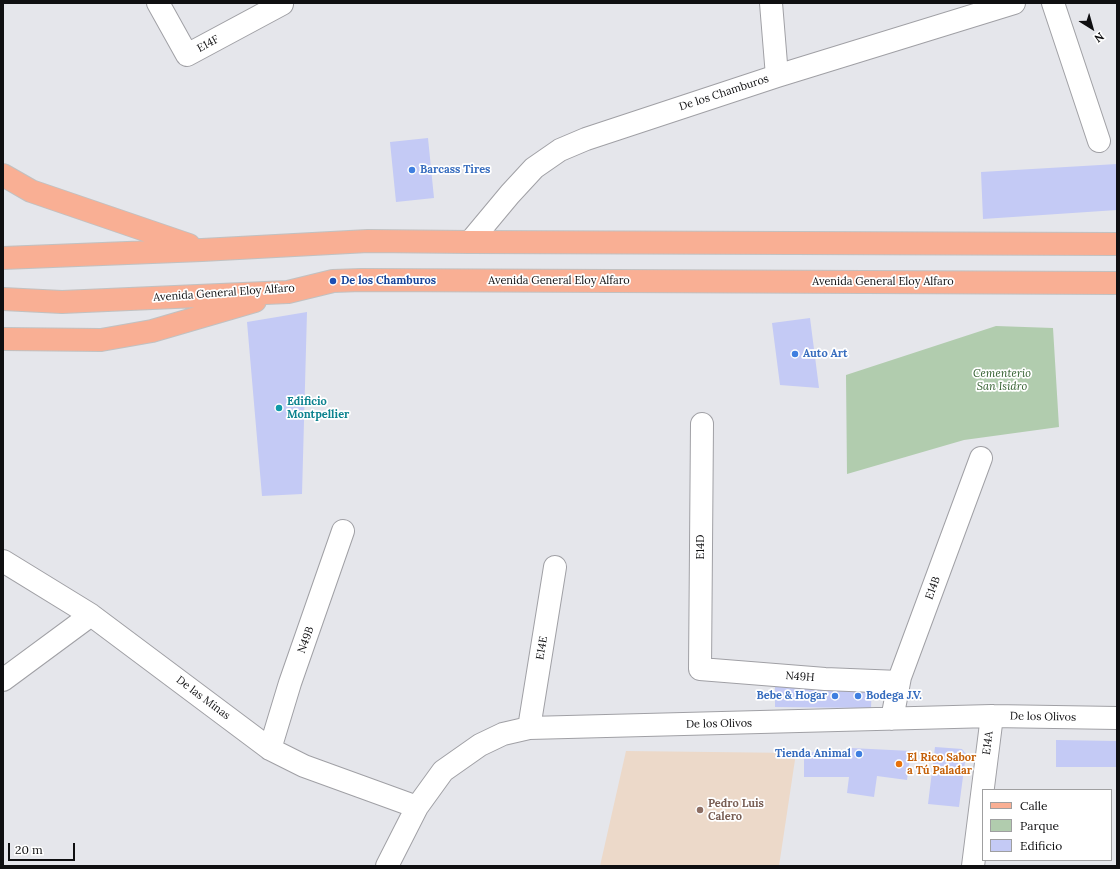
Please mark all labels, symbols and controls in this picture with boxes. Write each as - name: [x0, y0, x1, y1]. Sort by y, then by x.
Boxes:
- north arrow: [1072, 8, 1112, 48]
- text: N: [1092, 29, 1107, 46]
- street label: E14F: [195, 33, 221, 55]
- street label: De los Chamburos: [678, 72, 770, 114]
- place label: Barcass Tires: [420, 163, 490, 177]
- marker: Barcass Tires: [407, 165, 417, 175]
- place label: De los Chamburos: [341, 274, 436, 288]
- street label: Avenida General Eloy Alfaro: [488, 274, 630, 288]
- street label: Avenida General Eloy Alfaro: [812, 275, 954, 289]
- marker: De los Chamburos: [328, 276, 338, 286]
- street label: Avenida General Eloy Alfaro: [153, 281, 295, 305]
- place label: Auto Art: [803, 347, 848, 361]
- marker: Auto Art: [790, 349, 800, 359]
- park label: Cementerio San Isidro: [973, 367, 1031, 393]
- place label: Edificio Montpellier: [287, 395, 349, 421]
- marker: Edificio Montpellier: [274, 403, 284, 413]
- street label: E14D: [694, 534, 708, 560]
- street label: E14B: [923, 575, 943, 601]
- street label: N49B: [295, 625, 317, 655]
- street label: E14E: [534, 635, 550, 661]
- street label: N49H: [785, 669, 815, 685]
- street label: De las Minas: [173, 673, 233, 723]
- place label: Bebe & Hogar: [757, 689, 827, 703]
- place label: Bodega J.V.: [866, 689, 922, 703]
- marker: Bebe & Hogar: [830, 691, 840, 701]
- marker: Bodega J.V.: [853, 691, 863, 701]
- street label: De los Olivos: [1010, 710, 1076, 724]
- street label: De los Olivos: [686, 717, 752, 731]
- street label: E14A: [980, 730, 996, 756]
- place label: Tienda Animal: [775, 747, 851, 761]
- marker: Tienda Animal: [854, 749, 864, 759]
- place label: El Rico Sabor a Tú Paladar: [907, 751, 976, 777]
- marker: El Rico Sabor a Tú Paladar: [894, 759, 904, 769]
- legend: [982, 789, 1112, 861]
- place label: Pedro Luis Calero: [708, 797, 764, 823]
- text: Calle: [1020, 798, 1048, 813]
- marker: Pedro Luis Calero: [695, 805, 705, 815]
- text: Parque: [1020, 818, 1059, 833]
- scale bar: [10, 835, 77, 861]
- text: Edificio: [1020, 838, 1062, 853]
- text: 20 m: [15, 842, 43, 857]

